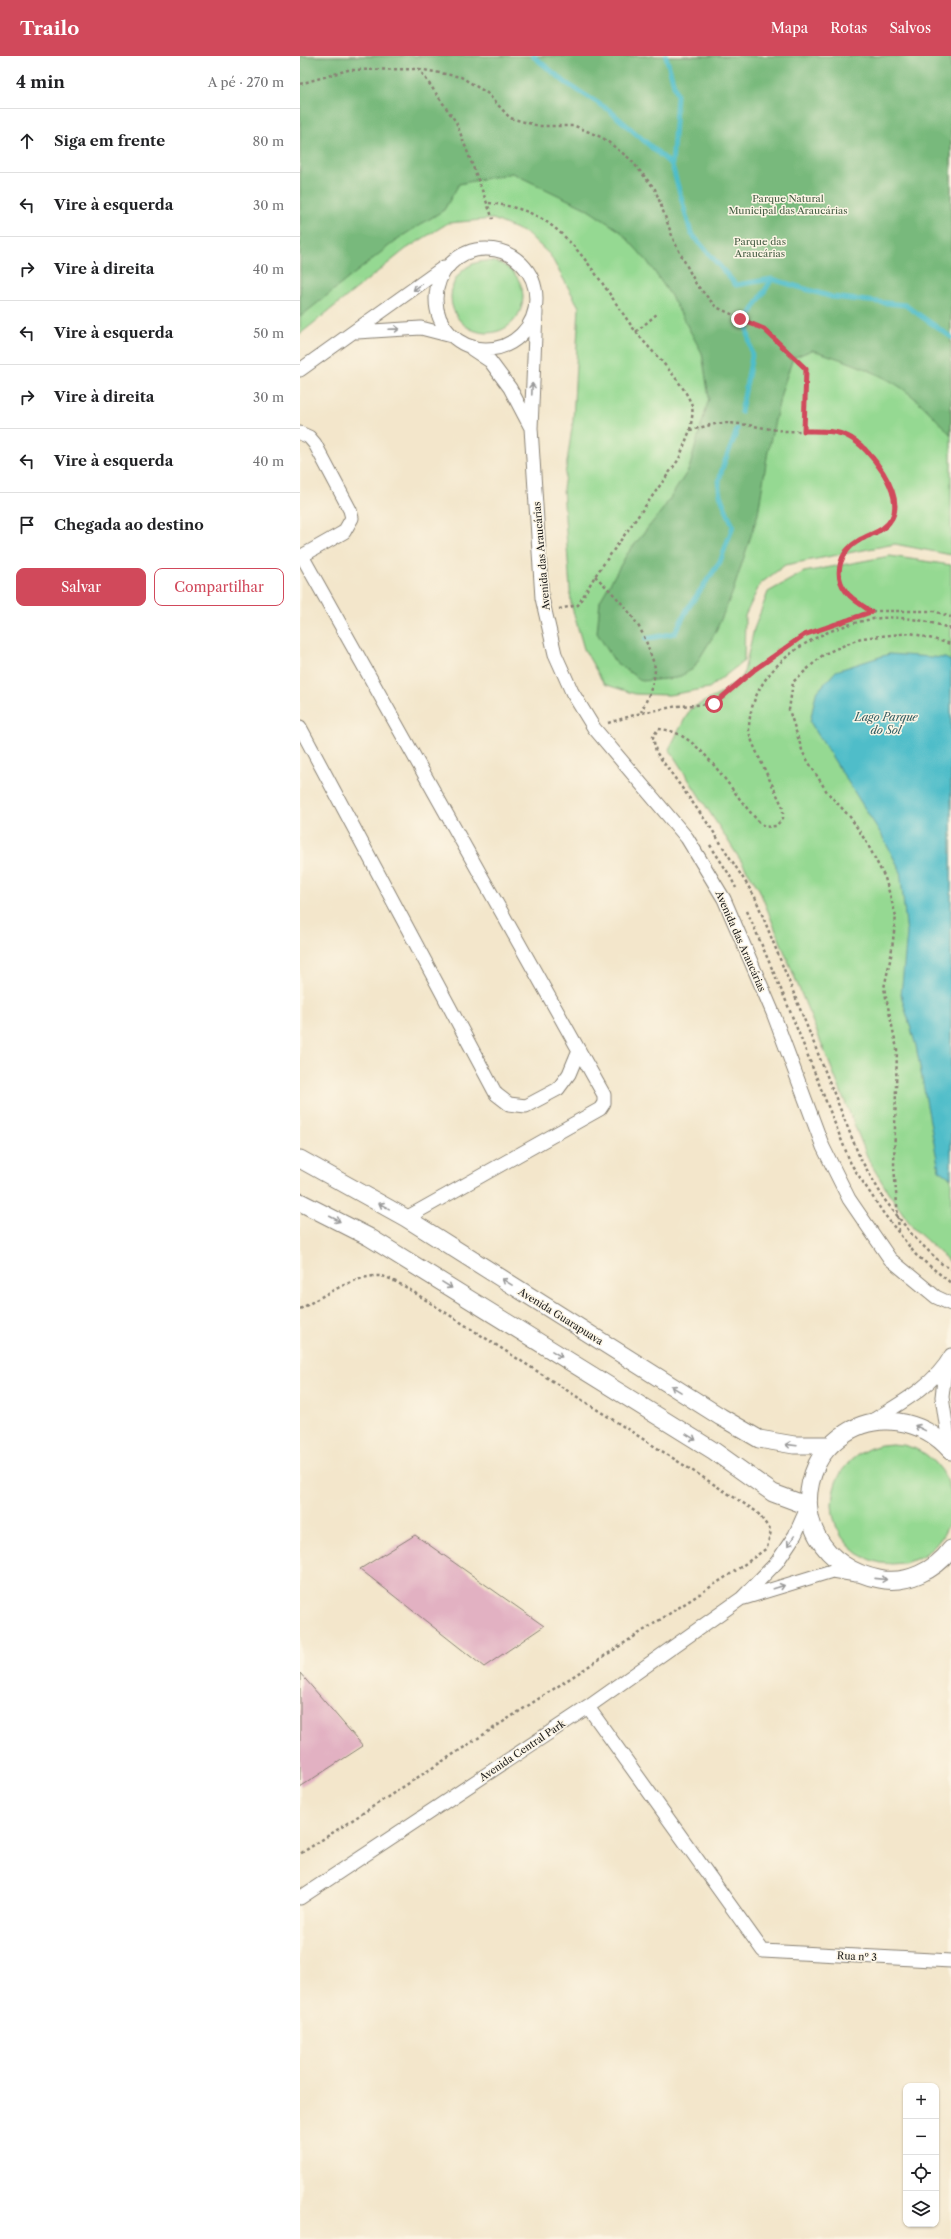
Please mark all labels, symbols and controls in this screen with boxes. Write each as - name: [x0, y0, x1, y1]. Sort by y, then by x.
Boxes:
- text: Trailo: [20, 17, 79, 40]
- text: Mapa: [771, 19, 808, 37]
- text: Rotas: [830, 19, 867, 37]
- text: Salvos: [889, 19, 931, 37]
- text: 4 min: [16, 72, 65, 92]
- text: A pé · 270 m: [208, 74, 284, 90]
- icon: ahead: [16, 130, 38, 152]
- text: Siga em frente: [54, 131, 165, 150]
- text: 80 m: [252, 133, 284, 149]
- park label: Parque Natural Municipal das Araucárias: [728, 192, 848, 217]
- icon: left: [16, 194, 38, 216]
- text: Vire à esquerda: [54, 195, 173, 214]
- text: 30 m: [253, 197, 284, 213]
- park label: Parque das Araucárias: [734, 235, 786, 260]
- icon: right: [16, 258, 38, 280]
- text: Vire à direita: [54, 259, 154, 278]
- text: 40 m: [253, 261, 284, 277]
- one-way arrow: [412, 283, 423, 291]
- route end: [731, 310, 749, 328]
- icon: left: [16, 322, 38, 344]
- text: Vire à esquerda: [54, 323, 173, 342]
- text: 50 m: [253, 325, 284, 341]
- one-way arrow: [387, 325, 400, 333]
- one-way arrow: [529, 383, 536, 396]
- icon: right: [16, 386, 38, 408]
- text: Vire à direita: [54, 387, 154, 406]
- text: 30 m: [253, 389, 284, 405]
- icon: left: [16, 450, 38, 472]
- text: Vire à esquerda: [54, 451, 173, 470]
- text: 40 m: [253, 453, 284, 469]
- street label: Avenida das Araucárias: [530, 501, 553, 612]
- icon: arrive: [16, 514, 38, 536]
- text: Chegada ao destino: [54, 515, 204, 534]
- button: Salvar: [16, 568, 146, 606]
- button: Compartilhar: [154, 568, 284, 606]
- route start: [705, 695, 723, 713]
- water label: Lago Parque do Sol: [853, 710, 918, 737]
- street label: Avenida das Araucárias: [712, 888, 769, 994]
- one-way arrow: [378, 1202, 390, 1209]
- one-way arrow: [328, 1216, 340, 1224]
- one-way arrow: [501, 1277, 513, 1285]
- one-way arrow: [441, 1282, 453, 1290]
- street label: Avenida Guarapuava: [515, 1285, 606, 1348]
- one-way arrow: [551, 1350, 562, 1358]
- one-way arrow: [670, 1384, 682, 1392]
- one-way arrow: [915, 1424, 927, 1431]
- one-way arrow: [685, 1434, 697, 1442]
- one-way arrow: [785, 1441, 798, 1448]
- one-way arrow: [787, 1535, 795, 1546]
- one-way arrow: [874, 1575, 887, 1583]
- one-way arrow: [773, 1583, 786, 1590]
- street label: Avenida Central Park: [476, 1716, 569, 1785]
- street label: Rua nº 3: [837, 1949, 877, 1964]
- map controls: [903, 2083, 939, 2227]
- button: +: [903, 2083, 939, 2119]
- button: −: [903, 2119, 939, 2155]
- button: locate: [903, 2155, 939, 2191]
- button: layers: [903, 2191, 939, 2227]

